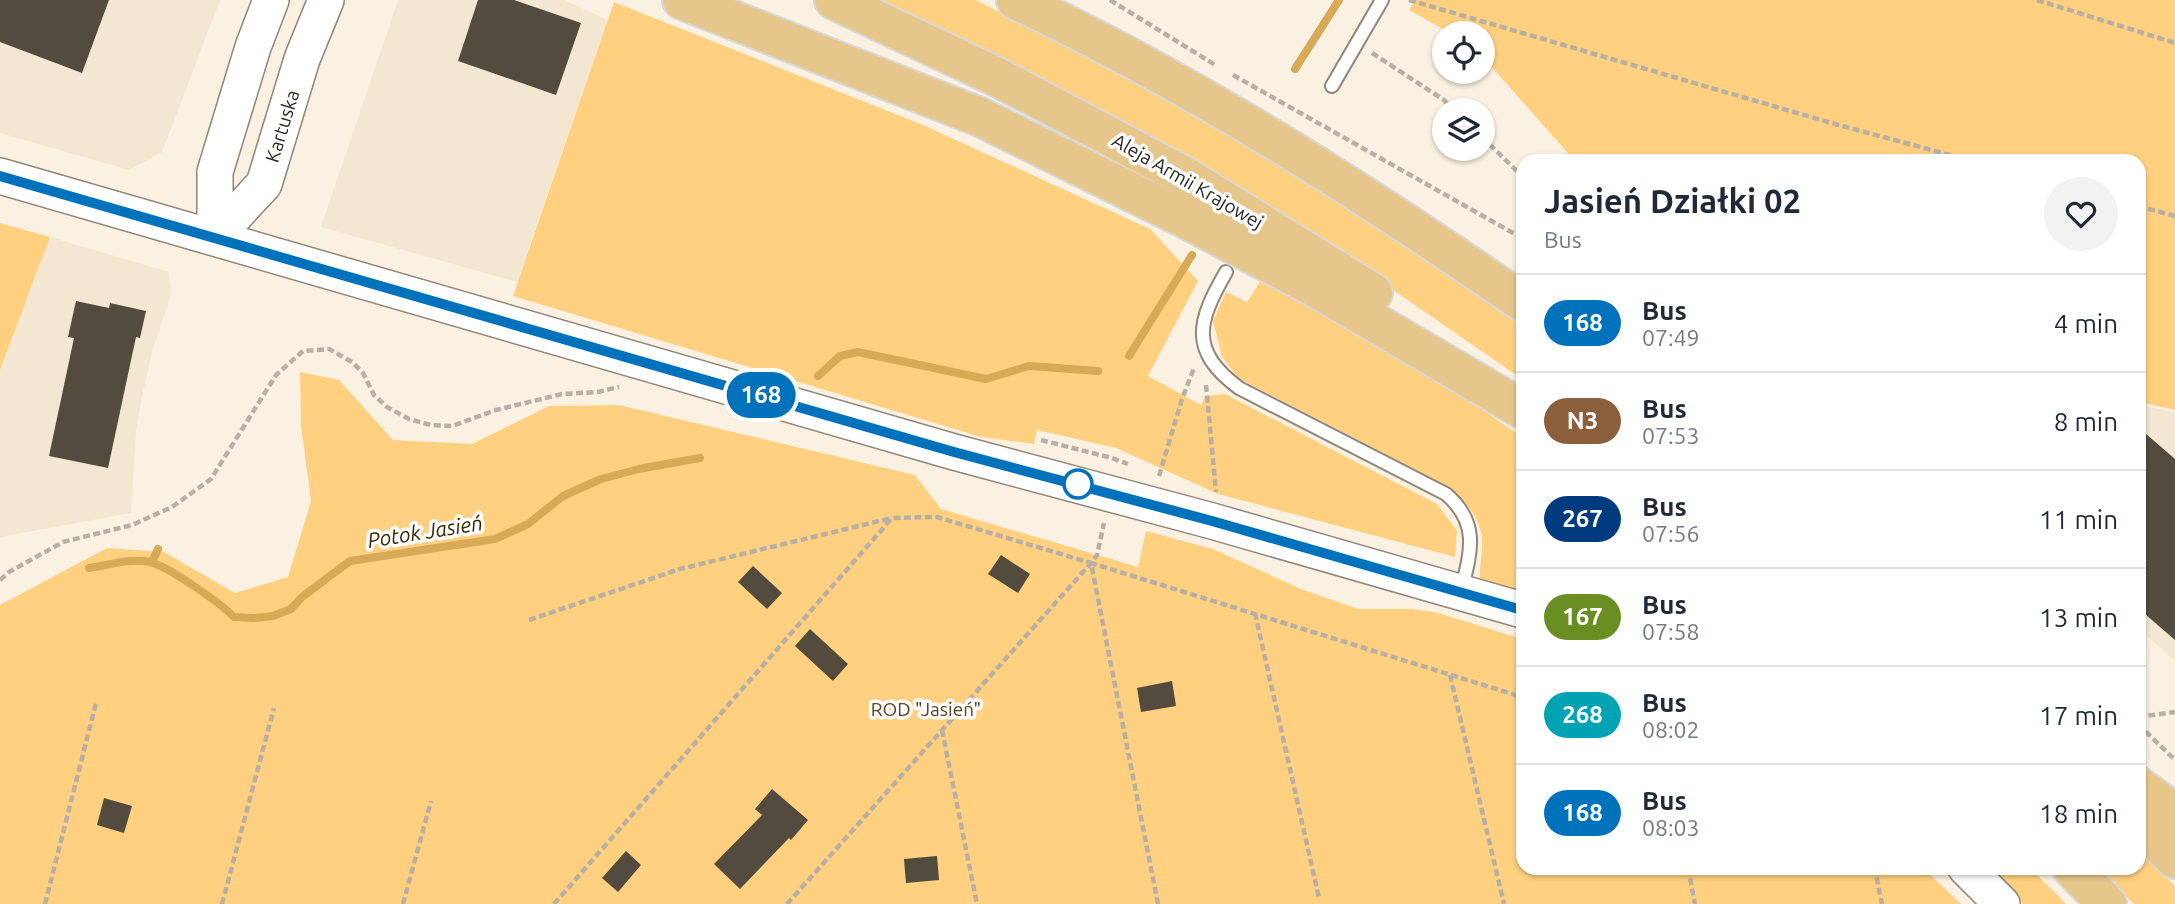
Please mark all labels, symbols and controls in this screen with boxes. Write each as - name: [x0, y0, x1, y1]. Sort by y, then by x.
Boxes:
- map controls: [1432, 21, 1495, 161]
- button: locate: [1432, 21, 1495, 84]
- street label: Kartuska: [261, 87, 303, 165]
- button: layers: [1432, 98, 1495, 161]
- street label: Aleja Armii Krajowej: [1109, 129, 1267, 233]
- button: heart: [2044, 177, 2118, 251]
- text: Jasień Działki 02: [1544, 182, 1801, 219]
- text: Bus: [1544, 227, 1582, 252]
- text: Bus: [1642, 296, 1687, 325]
- text: 168: [1562, 309, 1603, 336]
- text: 4 min: [2054, 309, 2118, 338]
- text: 07:49: [1642, 325, 1700, 350]
- line badge: 168: [721, 372, 801, 418]
- text: 168: [741, 381, 781, 408]
- text: Bus: [1642, 394, 1687, 423]
- text: N3: [1567, 407, 1598, 434]
- text: 8 min: [2054, 407, 2118, 436]
- text: 07:53: [1642, 423, 1700, 448]
- unlabelled marker: [1063, 469, 1093, 499]
- text: Bus: [1642, 492, 1687, 521]
- text: 267: [1562, 505, 1603, 532]
- text: 11 min: [2039, 505, 2118, 534]
- water label: Potok Jasień: [366, 510, 484, 552]
- text: 07:56: [1642, 521, 1700, 546]
- text: Bus: [1642, 590, 1687, 619]
- text: 167: [1562, 603, 1603, 630]
- text: 13 min: [2039, 603, 2118, 632]
- text: 07:58: [1642, 619, 1700, 644]
- text: Bus: [1642, 688, 1687, 717]
- park label: ROD "Jasień": [871, 698, 981, 720]
- text: 268: [1562, 701, 1603, 728]
- text: 17 min: [2039, 701, 2118, 730]
- text: 08:02: [1642, 717, 1700, 742]
- text: Bus: [1642, 786, 1687, 815]
- text: 168: [1562, 799, 1603, 826]
- text: 18 min: [2039, 799, 2118, 828]
- text: 08:03: [1642, 815, 1700, 840]

